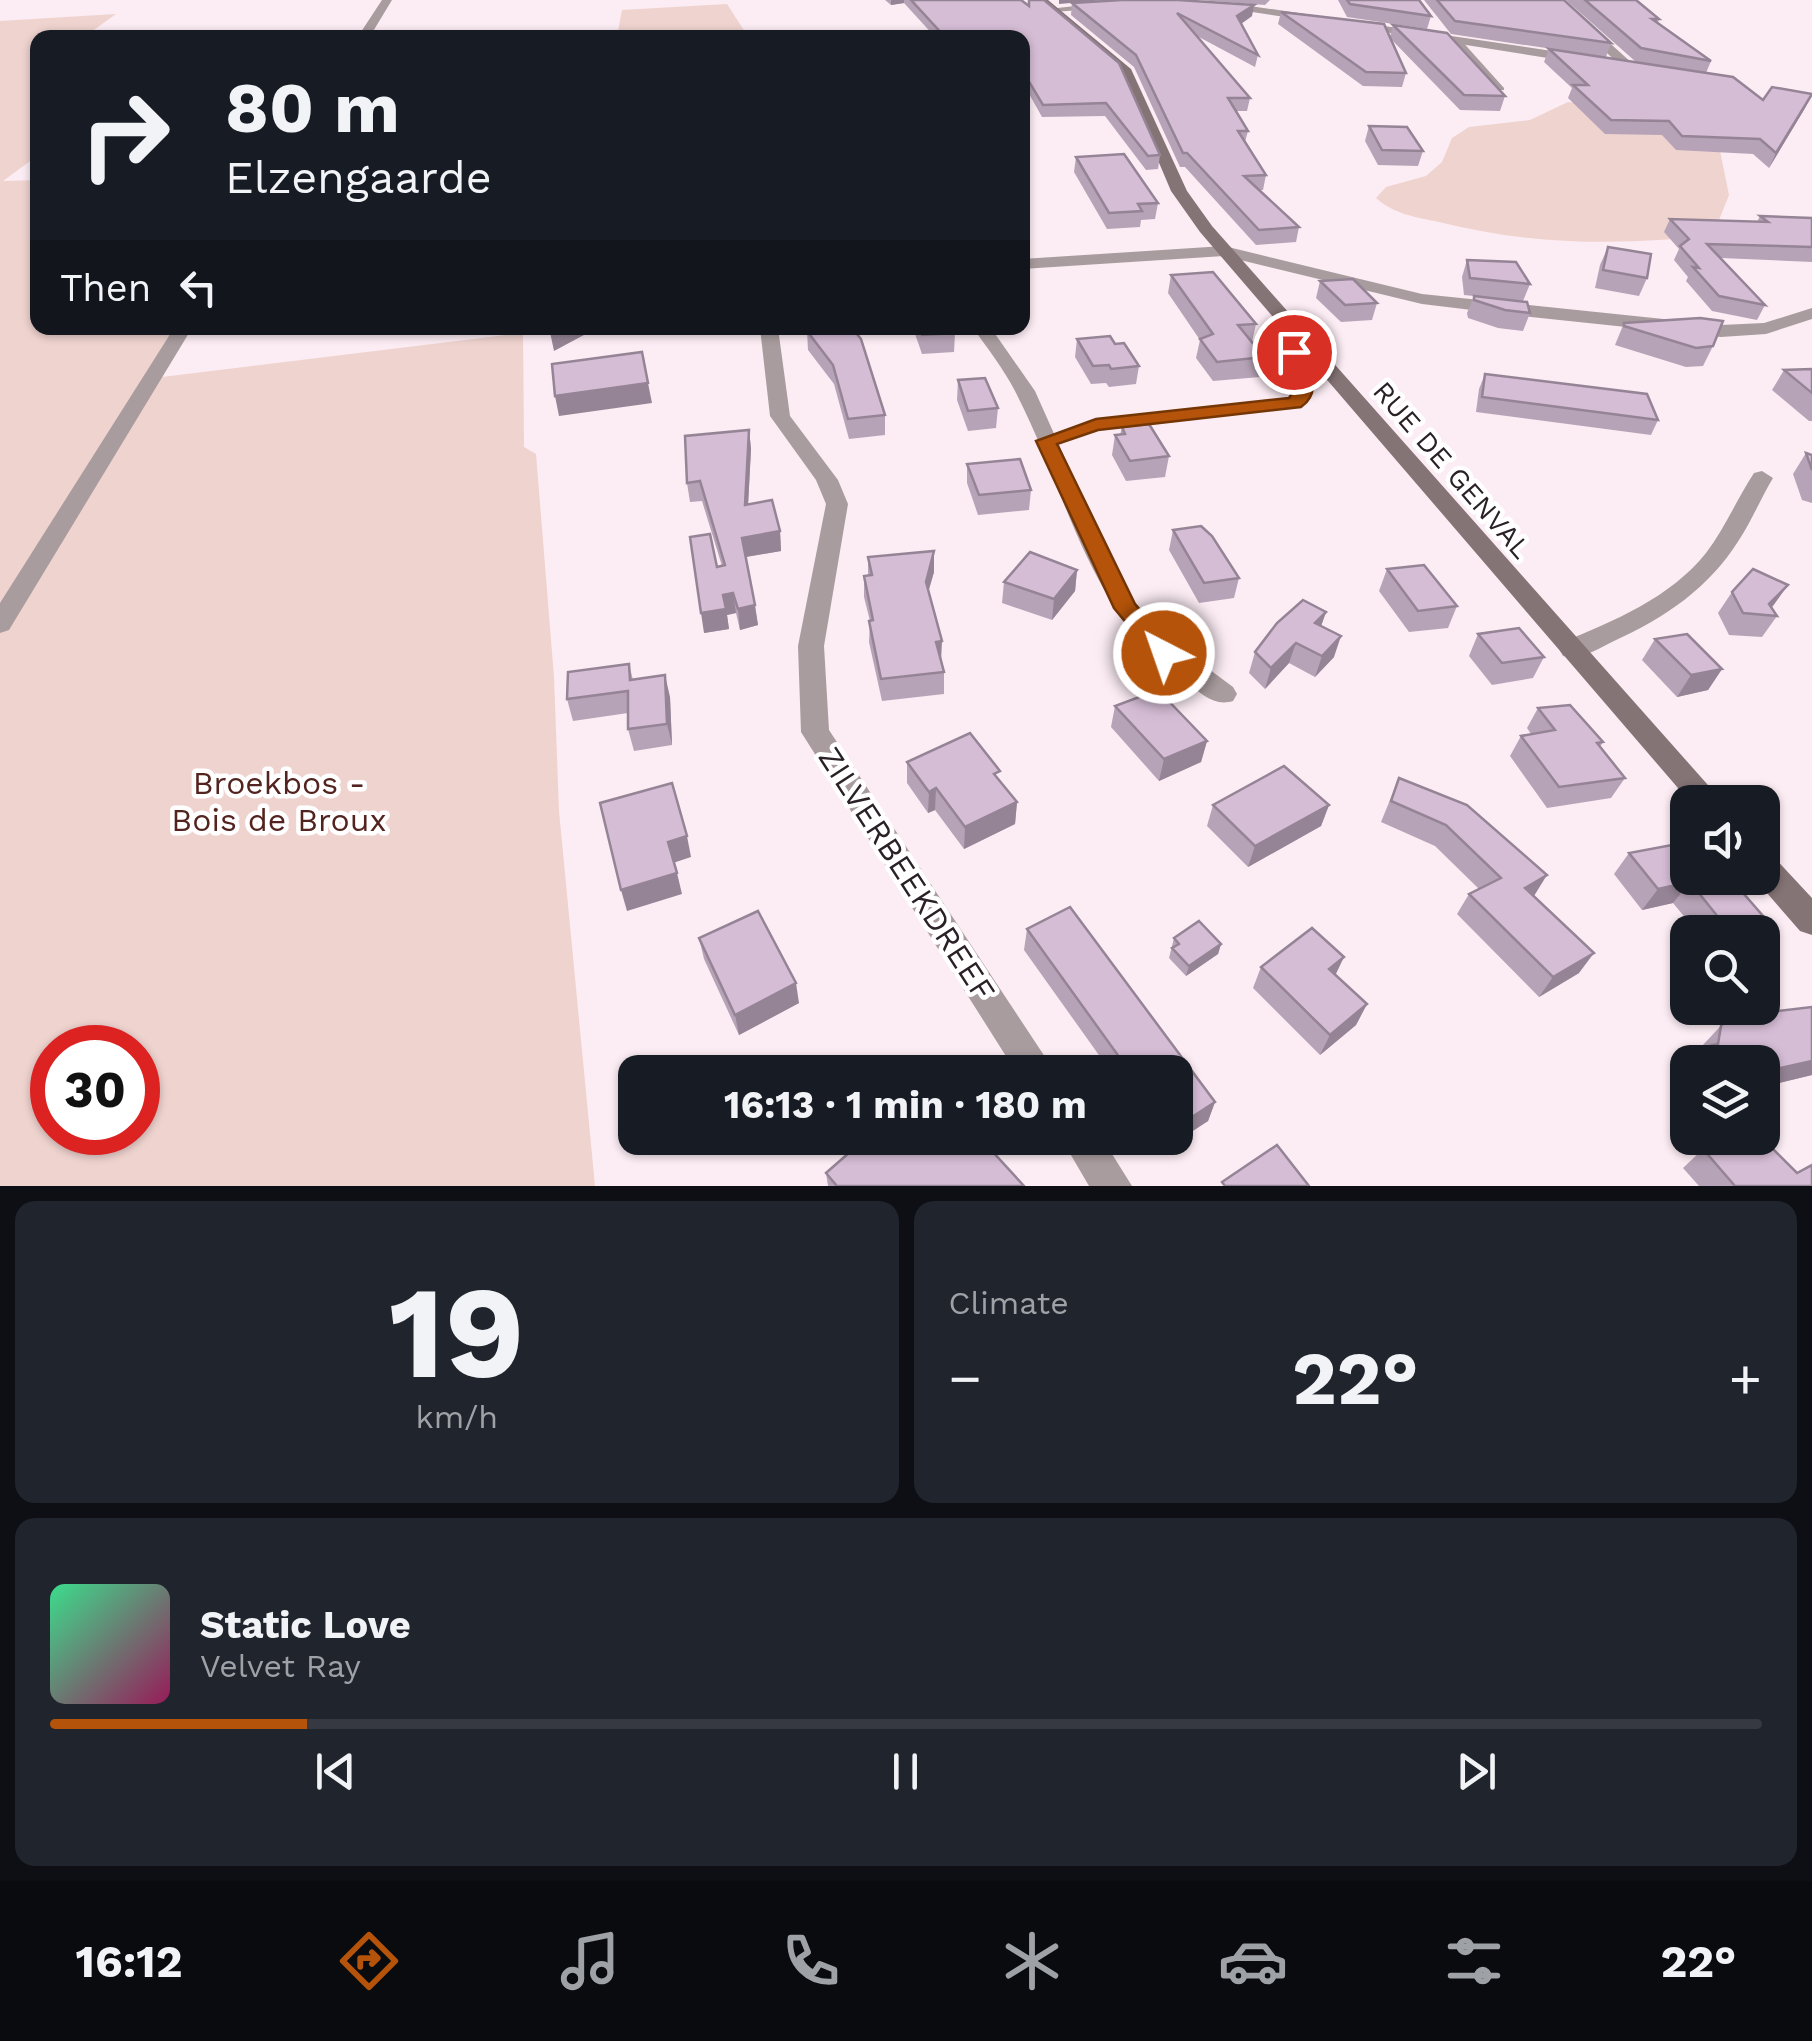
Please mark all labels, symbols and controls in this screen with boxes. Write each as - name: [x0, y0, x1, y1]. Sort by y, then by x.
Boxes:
- text: 80 m: [225, 67, 400, 149]
- icon: right: [60, 70, 190, 200]
- text: Elzengaarde: [225, 151, 492, 204]
- icon: left: [171, 260, 226, 315]
- text: Then: [60, 266, 151, 310]
- pin: [1252, 310, 1337, 395]
- icon: arrive: [1267, 325, 1322, 380]
- street label: RUE DE GENVAL: [1366, 375, 1538, 565]
- position arrow: [1112, 601, 1216, 705]
- street label: ZILVERBEEKDREEF: [811, 740, 1003, 1008]
- park label: Broekbos - Bois de Broux: [171, 764, 387, 839]
- map controls: [1670, 785, 1780, 1155]
- button: sound: [1670, 785, 1780, 895]
- button: search: [1670, 915, 1780, 1025]
- speed limit sign: 30: [30, 1025, 160, 1155]
- button: layers: [1670, 1045, 1780, 1155]
- text: 16:13 · 1 min · 180 m: [724, 1083, 1087, 1127]
- text: 19: [389, 1256, 525, 1409]
- text: Climate: [949, 1284, 1069, 1322]
- text: 22°: [1292, 1334, 1419, 1422]
- text: −: [949, 1346, 982, 1410]
- text: +: [1729, 1346, 1762, 1410]
- text: km/h: [416, 1398, 498, 1436]
- text: Static Love: [200, 1603, 411, 1647]
- text: Velvet Ray: [200, 1647, 361, 1685]
- icon: previous: [308, 1744, 363, 1799]
- icon: pause: [878, 1744, 933, 1799]
- icon: next: [1449, 1744, 1504, 1799]
- icon: directions: [334, 1926, 404, 1996]
- icon: music: [555, 1926, 625, 1996]
- icon: phone: [776, 1926, 846, 1996]
- icon: climate: [997, 1926, 1067, 1996]
- icon: car: [1218, 1926, 1288, 1996]
- icon: filters: [1439, 1926, 1509, 1996]
- text: 16:12: [76, 1935, 182, 1988]
- text: 22°: [1660, 1935, 1736, 1988]

